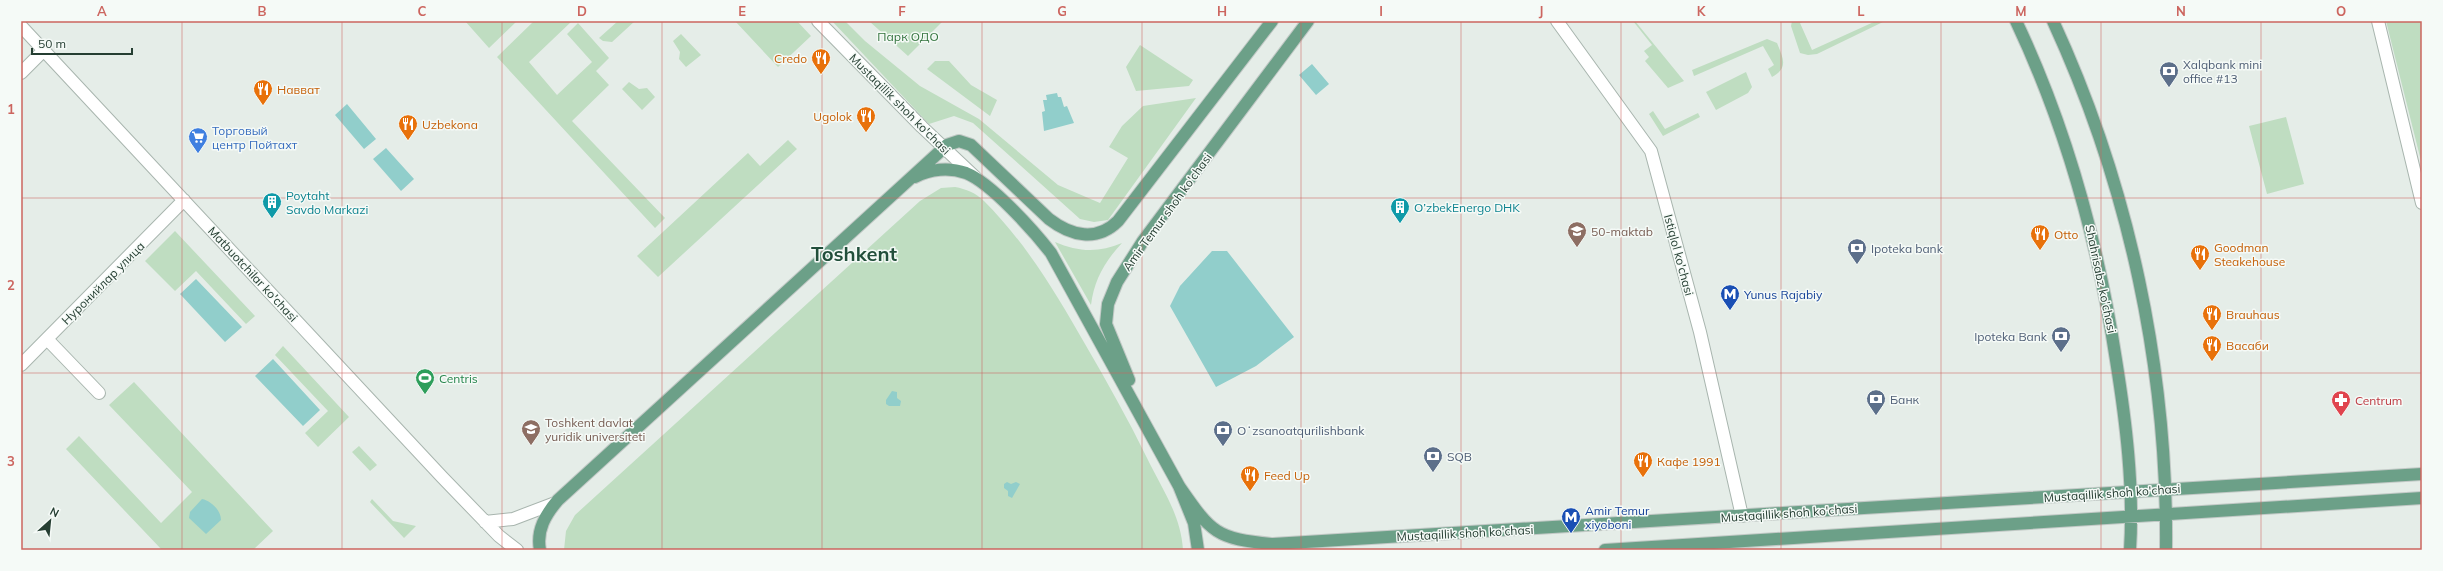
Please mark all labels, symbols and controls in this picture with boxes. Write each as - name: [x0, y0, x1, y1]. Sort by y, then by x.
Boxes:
- text: A: [97, 3, 107, 19]
- text: B: [258, 3, 267, 19]
- text: C: [418, 3, 427, 19]
- text: D: [577, 3, 587, 19]
- text: E: [738, 3, 746, 19]
- text: F: [898, 3, 906, 19]
- text: G: [1057, 3, 1067, 19]
- text: H: [1217, 3, 1227, 19]
- text: I: [1379, 3, 1383, 19]
- text: J: [1539, 3, 1543, 19]
- text: K: [1697, 3, 1707, 19]
- text: L: [1857, 3, 1865, 19]
- text: M: [2015, 3, 2027, 19]
- text: N: [2176, 3, 2186, 19]
- text: O: [2336, 3, 2346, 19]
- park label: Парк ОДО: [877, 29, 939, 44]
- scale bar: [32, 30, 132, 56]
- text: 50 m: [38, 36, 66, 51]
- restaurant icon: Credo: [810, 47, 832, 75]
- street label: Mustaqillik shoh ko'chasi: [846, 50, 954, 158]
- place label: Credo: [774, 51, 807, 66]
- place label: Xalqbank mini office #13: [2183, 57, 2262, 86]
- bank icon: Xalqbank mini office #13: [2158, 60, 2180, 88]
- restaurant icon: Навват: [252, 78, 274, 106]
- place label: Навват: [277, 82, 320, 97]
- text: 1: [7, 101, 15, 117]
- restaurant icon: Ugolok: [855, 105, 877, 133]
- place label: Ugolok: [813, 109, 853, 124]
- restaurant icon: Uzbekona: [397, 113, 419, 141]
- place label: Uzbekona: [422, 117, 478, 132]
- place label: Торговый центр Пойтахт: [212, 123, 298, 152]
- supermarket icon: Торговый центр Пойтахт: [187, 126, 209, 154]
- street label: Amir Temur shoh ko'chasi: [1119, 150, 1215, 274]
- place label: Poytaht Savdo Markazi: [286, 188, 368, 217]
- building icon: Poytaht Savdo Markazi: [261, 191, 283, 219]
- building icon: O’zbekEnergo DHK: [1389, 196, 1411, 224]
- place label: O’zbekEnergo DHK: [1414, 200, 1520, 215]
- street label: Istiqlol ko'chasi: [1661, 213, 1697, 297]
- school or university icon: 50-maktab: [1566, 220, 1588, 248]
- street label: Matbuotchilar ko'chasi: [205, 223, 301, 325]
- restaurant icon: Otto: [2029, 223, 2051, 251]
- place label: 50-maktab: [1591, 224, 1653, 239]
- street label: Shahrisabz ko'chasi: [2082, 224, 2120, 335]
- place label: Otto: [2054, 227, 2078, 242]
- bank icon: Ipoteka bank: [1846, 237, 1868, 265]
- street label: Нуронийлар улица: [58, 238, 148, 328]
- place label: Goodman Steakehouse: [2214, 240, 2285, 269]
- district label: Toshkent: [811, 241, 898, 266]
- place label: Ipoteka bank: [1871, 241, 1944, 256]
- restaurant icon: Goodman Steakehouse: [2189, 243, 2211, 271]
- text: 2: [7, 277, 15, 293]
- metro station icon: Yunus Rajabiy: [1719, 283, 1741, 311]
- place label: Yunus Rajabiy: [1743, 287, 1823, 302]
- restaurant icon: Brauhaus: [2201, 303, 2223, 331]
- place label: Brauhaus: [2226, 307, 2280, 322]
- bank icon: Ipoteka Bank: [2050, 325, 2072, 353]
- place label: Ipoteka Bank: [1974, 329, 2048, 344]
- restaurant icon: Васаби: [2201, 334, 2223, 362]
- place label: Васаби: [2226, 338, 2269, 353]
- sports icon: Centris: [414, 367, 436, 395]
- place label: Centris: [439, 371, 478, 386]
- bank icon: Банк: [1865, 388, 1887, 416]
- pharmacy icon: Centrum: [2330, 389, 2352, 417]
- place label: Банк: [1890, 392, 1920, 407]
- place label: Centrum: [2355, 393, 2402, 408]
- place label: Toshkent davlat yuridik universiteti: [545, 415, 645, 444]
- school or university icon: Toshkent davlat yuridik universiteti: [520, 418, 542, 446]
- bank icon: Oʻzsanoatqurilishbank: [1212, 419, 1234, 447]
- place label: Oʻzsanoatqurilishbank: [1237, 423, 1365, 438]
- bank icon: SQB: [1422, 445, 1444, 473]
- place label: SQB: [1447, 449, 1472, 464]
- restaurant icon: Кафе 1991: [1632, 450, 1654, 478]
- text: 3: [7, 453, 15, 469]
- place label: Кафе 1991: [1657, 454, 1721, 469]
- restaurant icon: Feed Up: [1239, 464, 1261, 492]
- place label: Feed Up: [1264, 468, 1310, 483]
- street label: Mustaqillik shoh ko'chasi: [2043, 481, 2181, 505]
- north arrow: [30, 501, 70, 541]
- street label: Mustaqillik shoh ko'chasi: [1720, 501, 1858, 525]
- place label: Amir Temur xiyoboni: [1585, 503, 1650, 532]
- text: N: [48, 504, 61, 520]
- metro station icon: Amir Temur xiyoboni: [1560, 506, 1582, 534]
- street label: Mustaqillik shoh ko'chasi: [1396, 522, 1534, 544]

